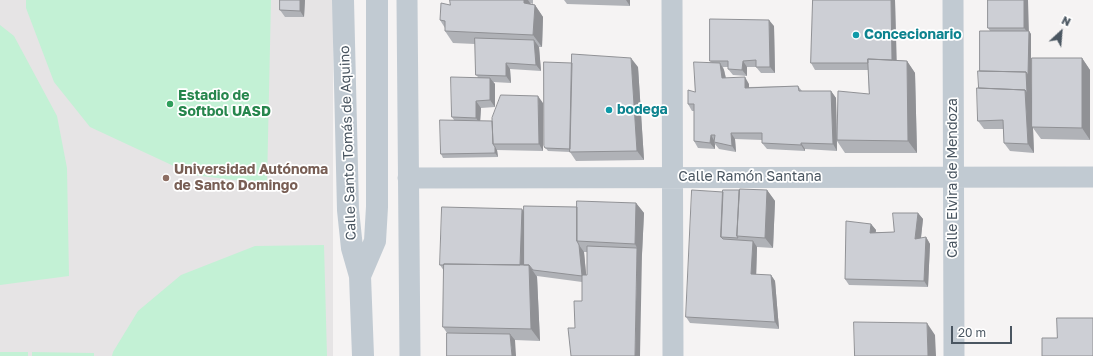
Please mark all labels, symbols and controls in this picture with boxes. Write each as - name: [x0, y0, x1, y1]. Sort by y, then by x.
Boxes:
- north arrow: [1041, 12, 1081, 52]
- text: N: [1060, 13, 1073, 28]
- place label: Concecionario: [864, 27, 962, 43]
- marker: Concecionario: [851, 30, 861, 40]
- street label: Calle Santo Tomás de Aquino: [336, 45, 360, 241]
- place label: Estadio de Softbol UASD: [178, 88, 271, 120]
- street label: Calle Elvira de Mendoza: [945, 98, 961, 258]
- marker: Estadio de Softbol UASD: [165, 99, 175, 109]
- place label: bodega: [617, 102, 668, 118]
- marker: bodega: [604, 105, 614, 115]
- place label: Universidad Autónoma de Santo Domingo: [174, 162, 328, 194]
- street label: Calle Ramón Santana: [678, 169, 822, 185]
- marker: Universidad Autónoma de Santo Domingo: [161, 173, 171, 183]
- scale bar: [953, 318, 1014, 344]
- text: 20 m: [958, 325, 986, 340]

